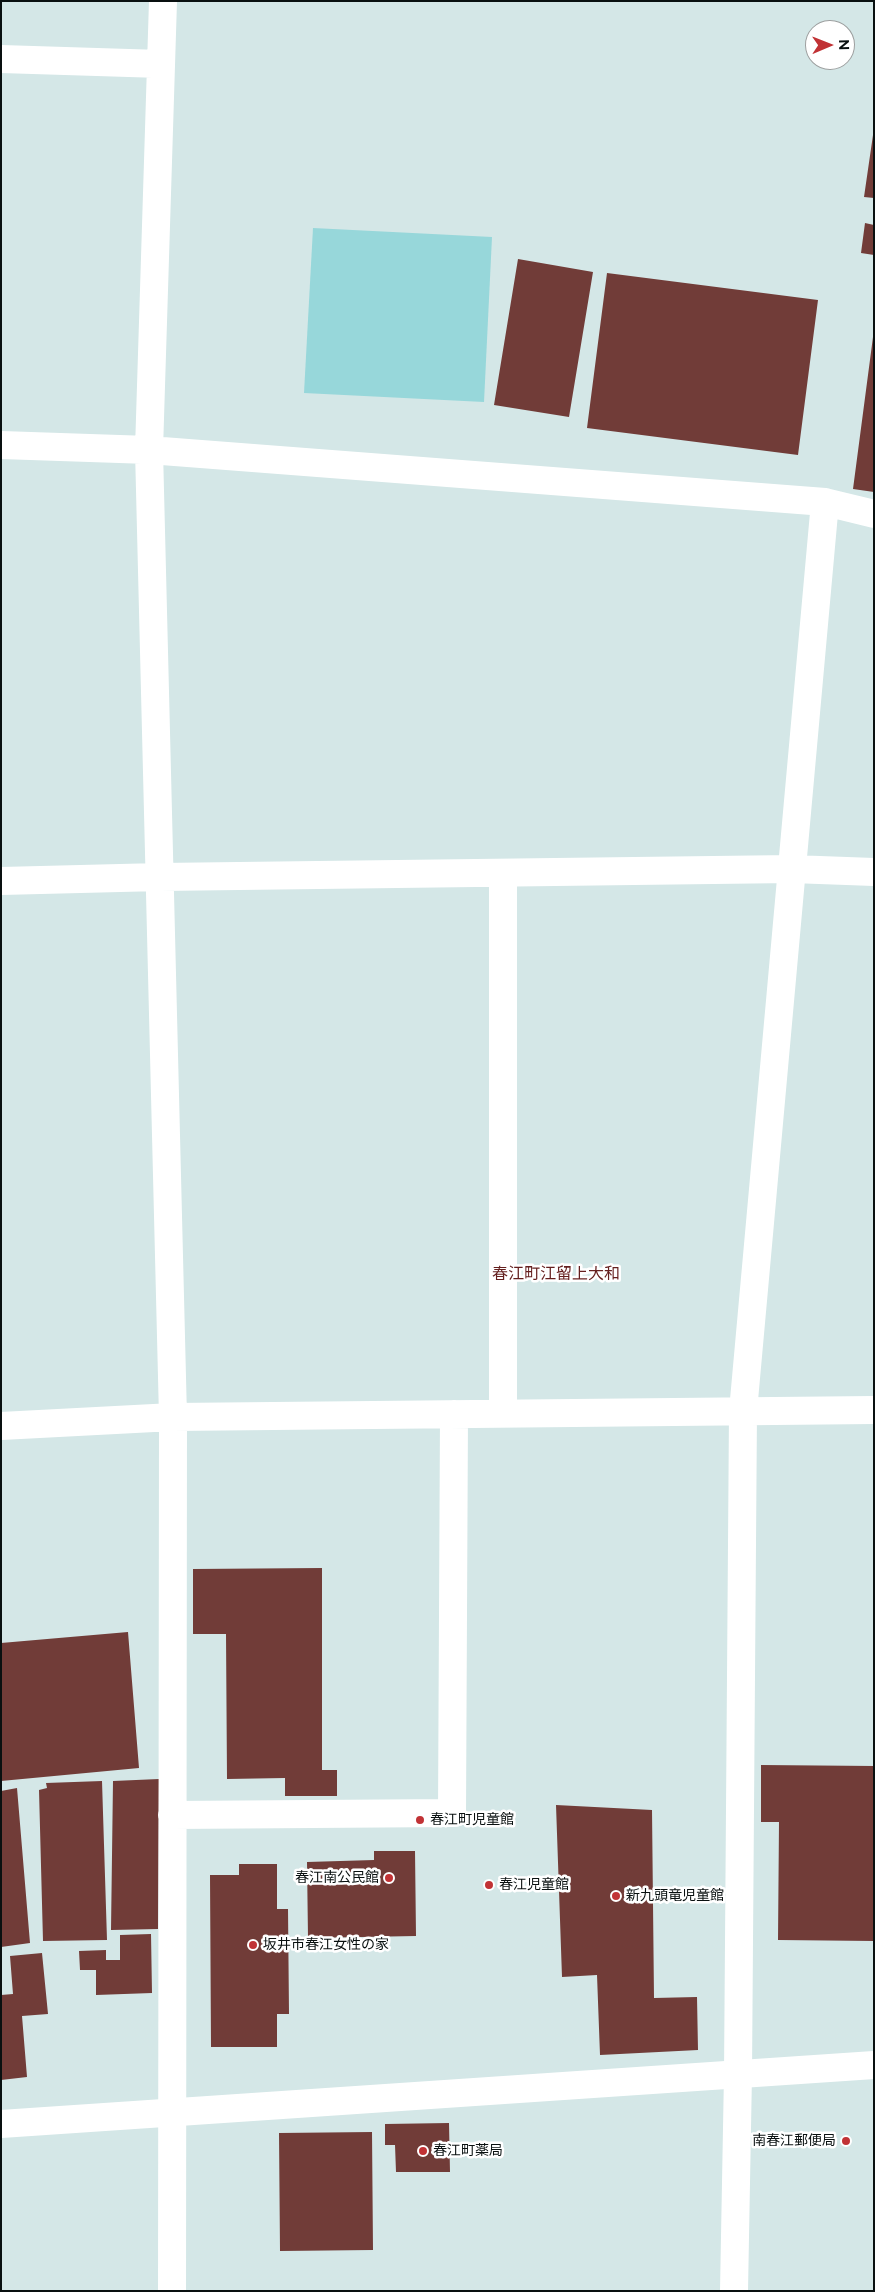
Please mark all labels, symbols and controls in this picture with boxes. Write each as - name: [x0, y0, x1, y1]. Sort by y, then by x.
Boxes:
- north arrow: [805, 20, 855, 70]
- text: N: [836, 39, 852, 50]
- district label: 春江町江留上大和: [492, 1264, 620, 1284]
- place label: 春江町児童館: [430, 1812, 514, 1828]
- marker: 春江町児童館: [414, 1814, 426, 1826]
- place label: 春江南公民館: [295, 1870, 379, 1886]
- marker: 春江南公民館: [383, 1872, 395, 1884]
- place label: 春江児童館: [499, 1877, 569, 1893]
- marker: 春江児童館: [483, 1879, 495, 1891]
- place label: 新九頭竜児童館: [626, 1888, 724, 1904]
- marker: 新九頭竜児童館: [610, 1890, 622, 1902]
- place label: 坂井市春江女性の家: [263, 1937, 389, 1953]
- marker: 坂井市春江女性の家: [247, 1939, 259, 1951]
- place label: 南春江郵便局: [752, 2133, 836, 2149]
- marker: 南春江郵便局: [840, 2135, 852, 2147]
- place label: 春江町薬局: [433, 2143, 503, 2159]
- marker: 春江町薬局: [417, 2145, 429, 2157]

